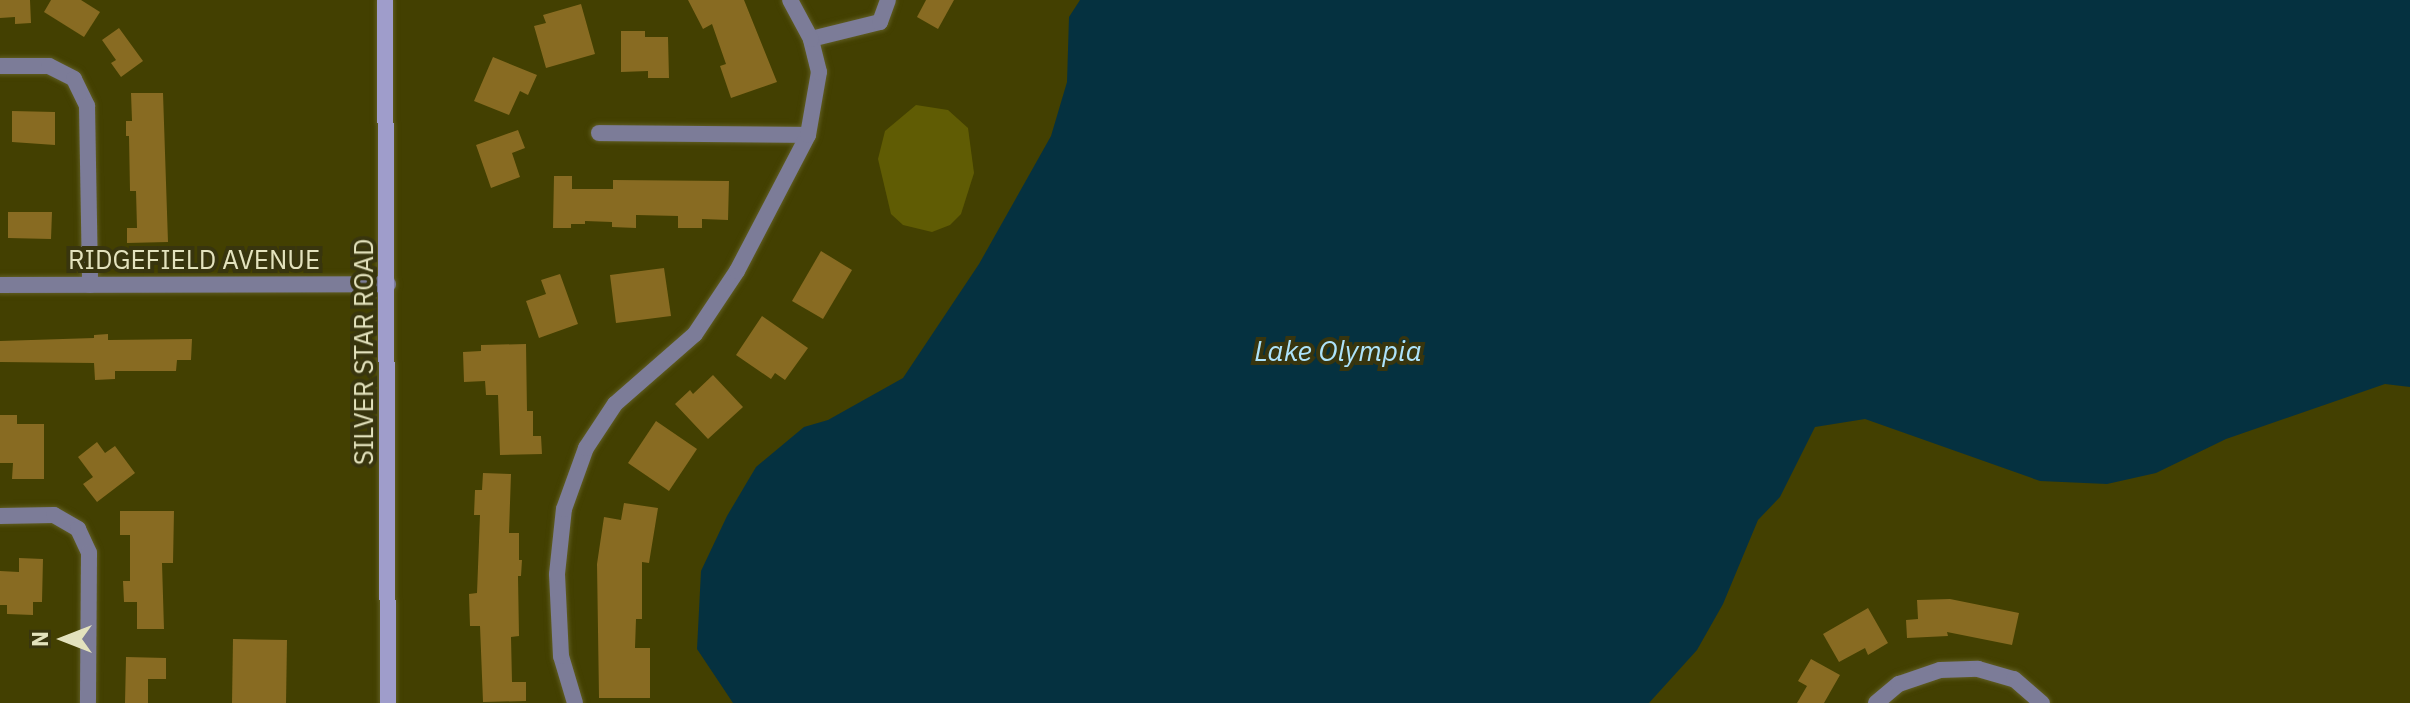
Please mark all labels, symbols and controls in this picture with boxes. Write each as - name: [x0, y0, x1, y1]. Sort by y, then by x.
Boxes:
- street label: SILVER STAR ROAD: [348, 239, 380, 465]
- street label: RIDGEFIELD AVENUE: [68, 244, 320, 276]
- water label: Lake Olympia: [1254, 334, 1422, 368]
- north arrow: [24, 599, 104, 679]
- text: N: [25, 631, 54, 647]

